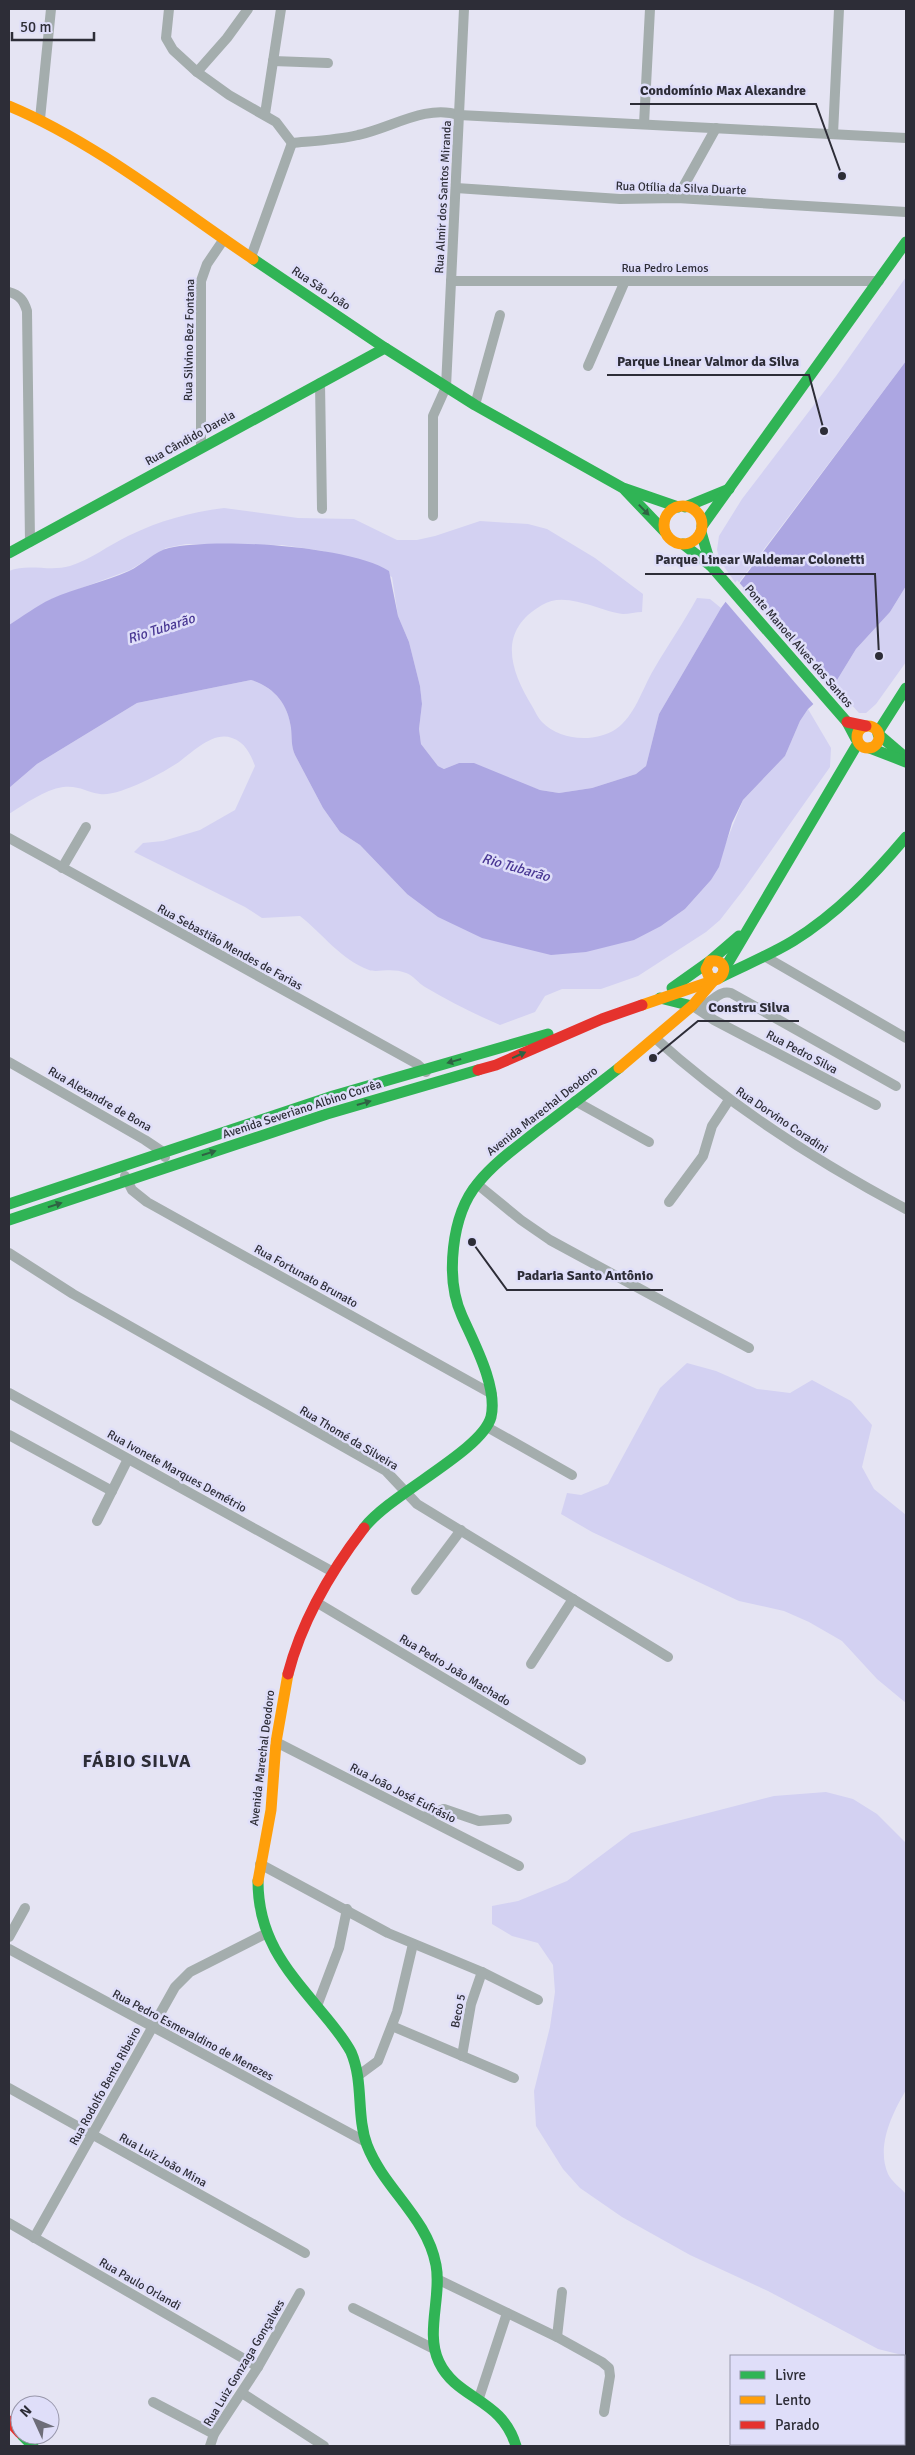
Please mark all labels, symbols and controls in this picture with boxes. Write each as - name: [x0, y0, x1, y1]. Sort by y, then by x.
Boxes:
- scale bar: [12, 10, 95, 42]
- text: 50 m: [20, 18, 51, 36]
- callout: Condomínio Max Alexandre: [630, 75, 816, 104]
- text: Condomínio Max Alexandre: [640, 82, 806, 99]
- street label: Rua Almir dos Santos Miranda: [432, 120, 455, 274]
- street label: Rua Otília da Silva Duarte: [615, 179, 747, 198]
- street label: Rua Pedro Lemos: [621, 261, 709, 276]
- street label: Rua São João: [288, 263, 353, 314]
- street label: Rua Silvino Bez Fontana: [181, 279, 198, 401]
- callout: Parque Linear Valmor da Silva: [607, 346, 809, 375]
- text: Parque Linear Valmor da Silva: [617, 353, 799, 370]
- street label: Rua Cândido Darela: [143, 408, 238, 469]
- one-way arrow: [638, 503, 650, 515]
- callout: Parque Linear Waldemar Colonetti: [645, 545, 875, 574]
- text: Parque Linear Waldemar Colonetti: [655, 551, 865, 568]
- street label: Ponte Manoel Alves dos Santos: [741, 582, 856, 711]
- water label: Rio Tubarão: [125, 609, 198, 647]
- water label: Rio Tubarão: [480, 850, 552, 885]
- street label: Rua Sebastião Mendes de Farias: [155, 901, 305, 994]
- callout: Constru Silva: [698, 992, 799, 1021]
- text: Constru Silva: [708, 999, 790, 1016]
- street label: Rua Pedro Silva: [763, 1027, 840, 1078]
- one-way arrow: [512, 1051, 526, 1059]
- one-way arrow: [447, 1057, 462, 1065]
- street label: Avenida Marechal Deodoro: [484, 1063, 601, 1159]
- street label: Rua Alexandre de Bona: [45, 1064, 154, 1135]
- street label: Avenida Severiano Albino Corrêa: [221, 1077, 384, 1142]
- street label: Rua Dorvino Coradini: [733, 1084, 831, 1157]
- one-way arrow: [356, 1099, 371, 1107]
- one-way arrow: [202, 1149, 217, 1157]
- one-way arrow: [48, 1200, 63, 1208]
- street label: Rua Fortunato Brunato: [251, 1242, 360, 1311]
- callout: Padaria Santo Antônio: [507, 1261, 663, 1290]
- text: Padaria Santo Antônio: [517, 1267, 653, 1284]
- street label: Rua Thomé da Silveira: [297, 1403, 401, 1474]
- street label: Rua Ivonete Marques Demétrio: [104, 1427, 249, 1516]
- street label: Rua Pedro João Machado: [396, 1631, 513, 1710]
- street label: Avenida Marechal Deodoro: [247, 1689, 278, 1827]
- district label: FÁBIO SILVA: [83, 1750, 191, 1772]
- street label: Rua João José Eufrásio: [347, 1760, 458, 1827]
- street label: Rua Pedro Esmeraldino de Menezes: [110, 1986, 276, 2084]
- street label: Beco 5: [448, 1993, 469, 2029]
- street label: Rua Rodolfo Bento Ribeiro: [66, 2024, 144, 2148]
- street label: Rua Luiz João Mina: [116, 2130, 209, 2191]
- street label: Rua Paulo Orlandi: [96, 2255, 183, 2314]
- street label: Rua Luiz Gonzaga Gonçalves: [201, 2297, 288, 2429]
- legend: [730, 2355, 905, 2445]
- text: Livre: [775, 2366, 806, 2384]
- text: Lento: [775, 2391, 811, 2409]
- north arrow: [10, 2395, 60, 2445]
- text: N: [17, 2402, 36, 2421]
- text: Parado: [775, 2416, 820, 2434]

